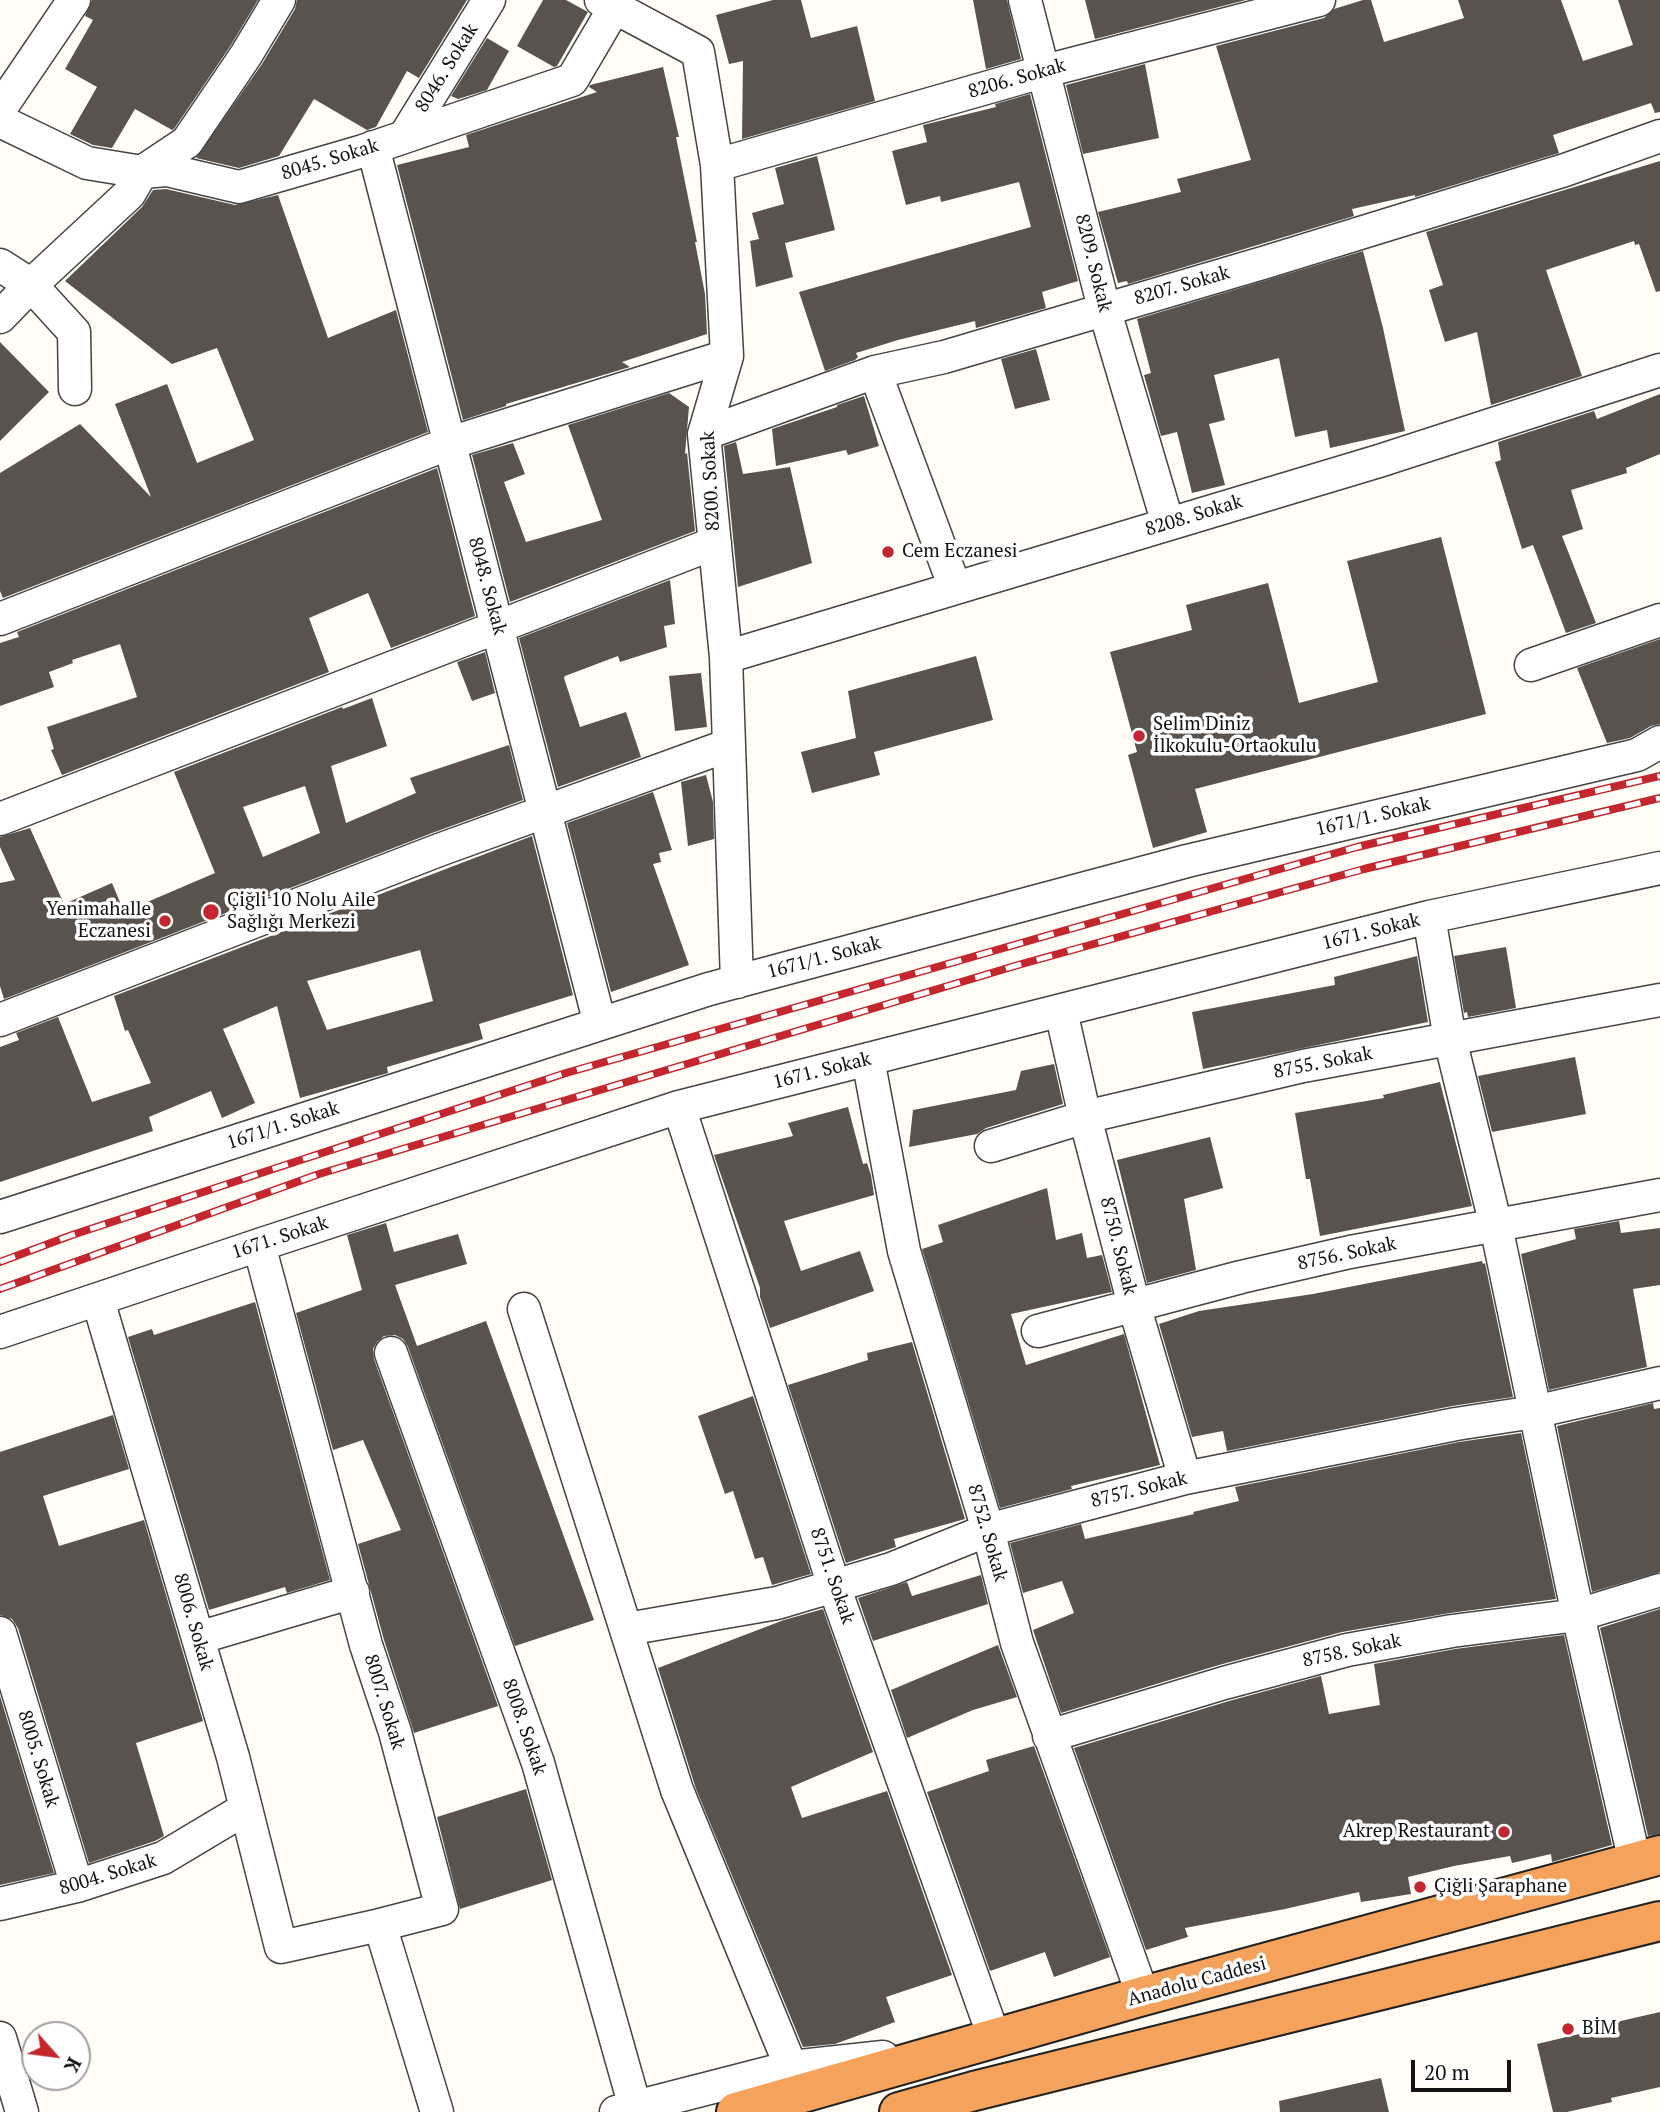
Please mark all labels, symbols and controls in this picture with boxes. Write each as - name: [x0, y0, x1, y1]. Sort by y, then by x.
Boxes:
- street label: 8046. Sokak: [411, 19, 483, 117]
- street label: 8206. Sokak: [966, 54, 1068, 104]
- street label: 8045. Sokak: [279, 134, 381, 186]
- street label: 8209. Sokak: [1070, 212, 1116, 314]
- street label: 8207. Sokak: [1132, 261, 1232, 311]
- street label: 8200. Sokak: [697, 430, 725, 532]
- street label: 8208. Sokak: [1143, 490, 1245, 542]
- street label: 8048. Sokak: [463, 535, 511, 637]
- place label: Cem Eczanesi: [902, 541, 1018, 563]
- marker: Cem Eczanesi: [880, 544, 896, 560]
- place label: Selim Diniz İlkokulu-Ortaokulu: [1153, 714, 1317, 758]
- marker: Selim Diniz İlkokulu-Ortaokulu: [1131, 728, 1147, 744]
- street label: 1671/1. Sokak: [1313, 793, 1433, 841]
- place label: Çiğli 10 Nolu Aile Sağlığı Merkezi: [227, 890, 376, 934]
- place label: Yenimahalle Eczanesi: [46, 899, 151, 943]
- marker: Çiğli 10 Nolu Aile Sağlığı Merkezi: [201, 902, 221, 922]
- street label: 1671. Sokak: [1320, 909, 1422, 955]
- marker: Yenimahalle Eczanesi: [157, 913, 173, 929]
- street label: 1671/1. Sokak: [765, 932, 883, 984]
- street label: 8755. Sokak: [1272, 1042, 1374, 1084]
- street label: 1671. Sokak: [771, 1048, 873, 1094]
- street label: 1671/1. Sokak: [224, 1097, 342, 1155]
- street label: 8750. Sokak: [1095, 1195, 1141, 1297]
- street label: 1671. Sokak: [229, 1212, 331, 1264]
- street label: 8756. Sokak: [1296, 1232, 1398, 1276]
- street label: 8757. Sokak: [1088, 1467, 1190, 1513]
- street label: 8752. Sokak: [962, 1482, 1012, 1584]
- street label: 8751. Sokak: [805, 1525, 859, 1627]
- street label: 8006. Sokak: [168, 1571, 218, 1673]
- street label: 8758. Sokak: [1301, 1629, 1403, 1673]
- street label: 8007. Sokak: [359, 1652, 409, 1752]
- street label: 8008. Sokak: [497, 1676, 551, 1778]
- street label: 8005. Sokak: [12, 1708, 64, 1810]
- place label: Akrep Restaurant: [1343, 1821, 1490, 1843]
- marker: Akrep Restaurant: [1496, 1824, 1512, 1840]
- street label: 8004. Sokak: [57, 1849, 159, 1901]
- place label: Çiğli Şaraphane: [1434, 1876, 1567, 1898]
- marker: Çiğli Şaraphane: [1412, 1879, 1428, 1895]
- street label: Anadolu Caddesi: [1125, 1953, 1269, 2011]
- place label: BİM: [1582, 2018, 1617, 2040]
- north arrow: [21, 2021, 91, 2091]
- marker: BİM: [1560, 2021, 1576, 2037]
- scale bar: [1415, 2046, 1515, 2090]
- text: K: [59, 2053, 87, 2077]
- text: 20 m: [1424, 2058, 1470, 2086]

